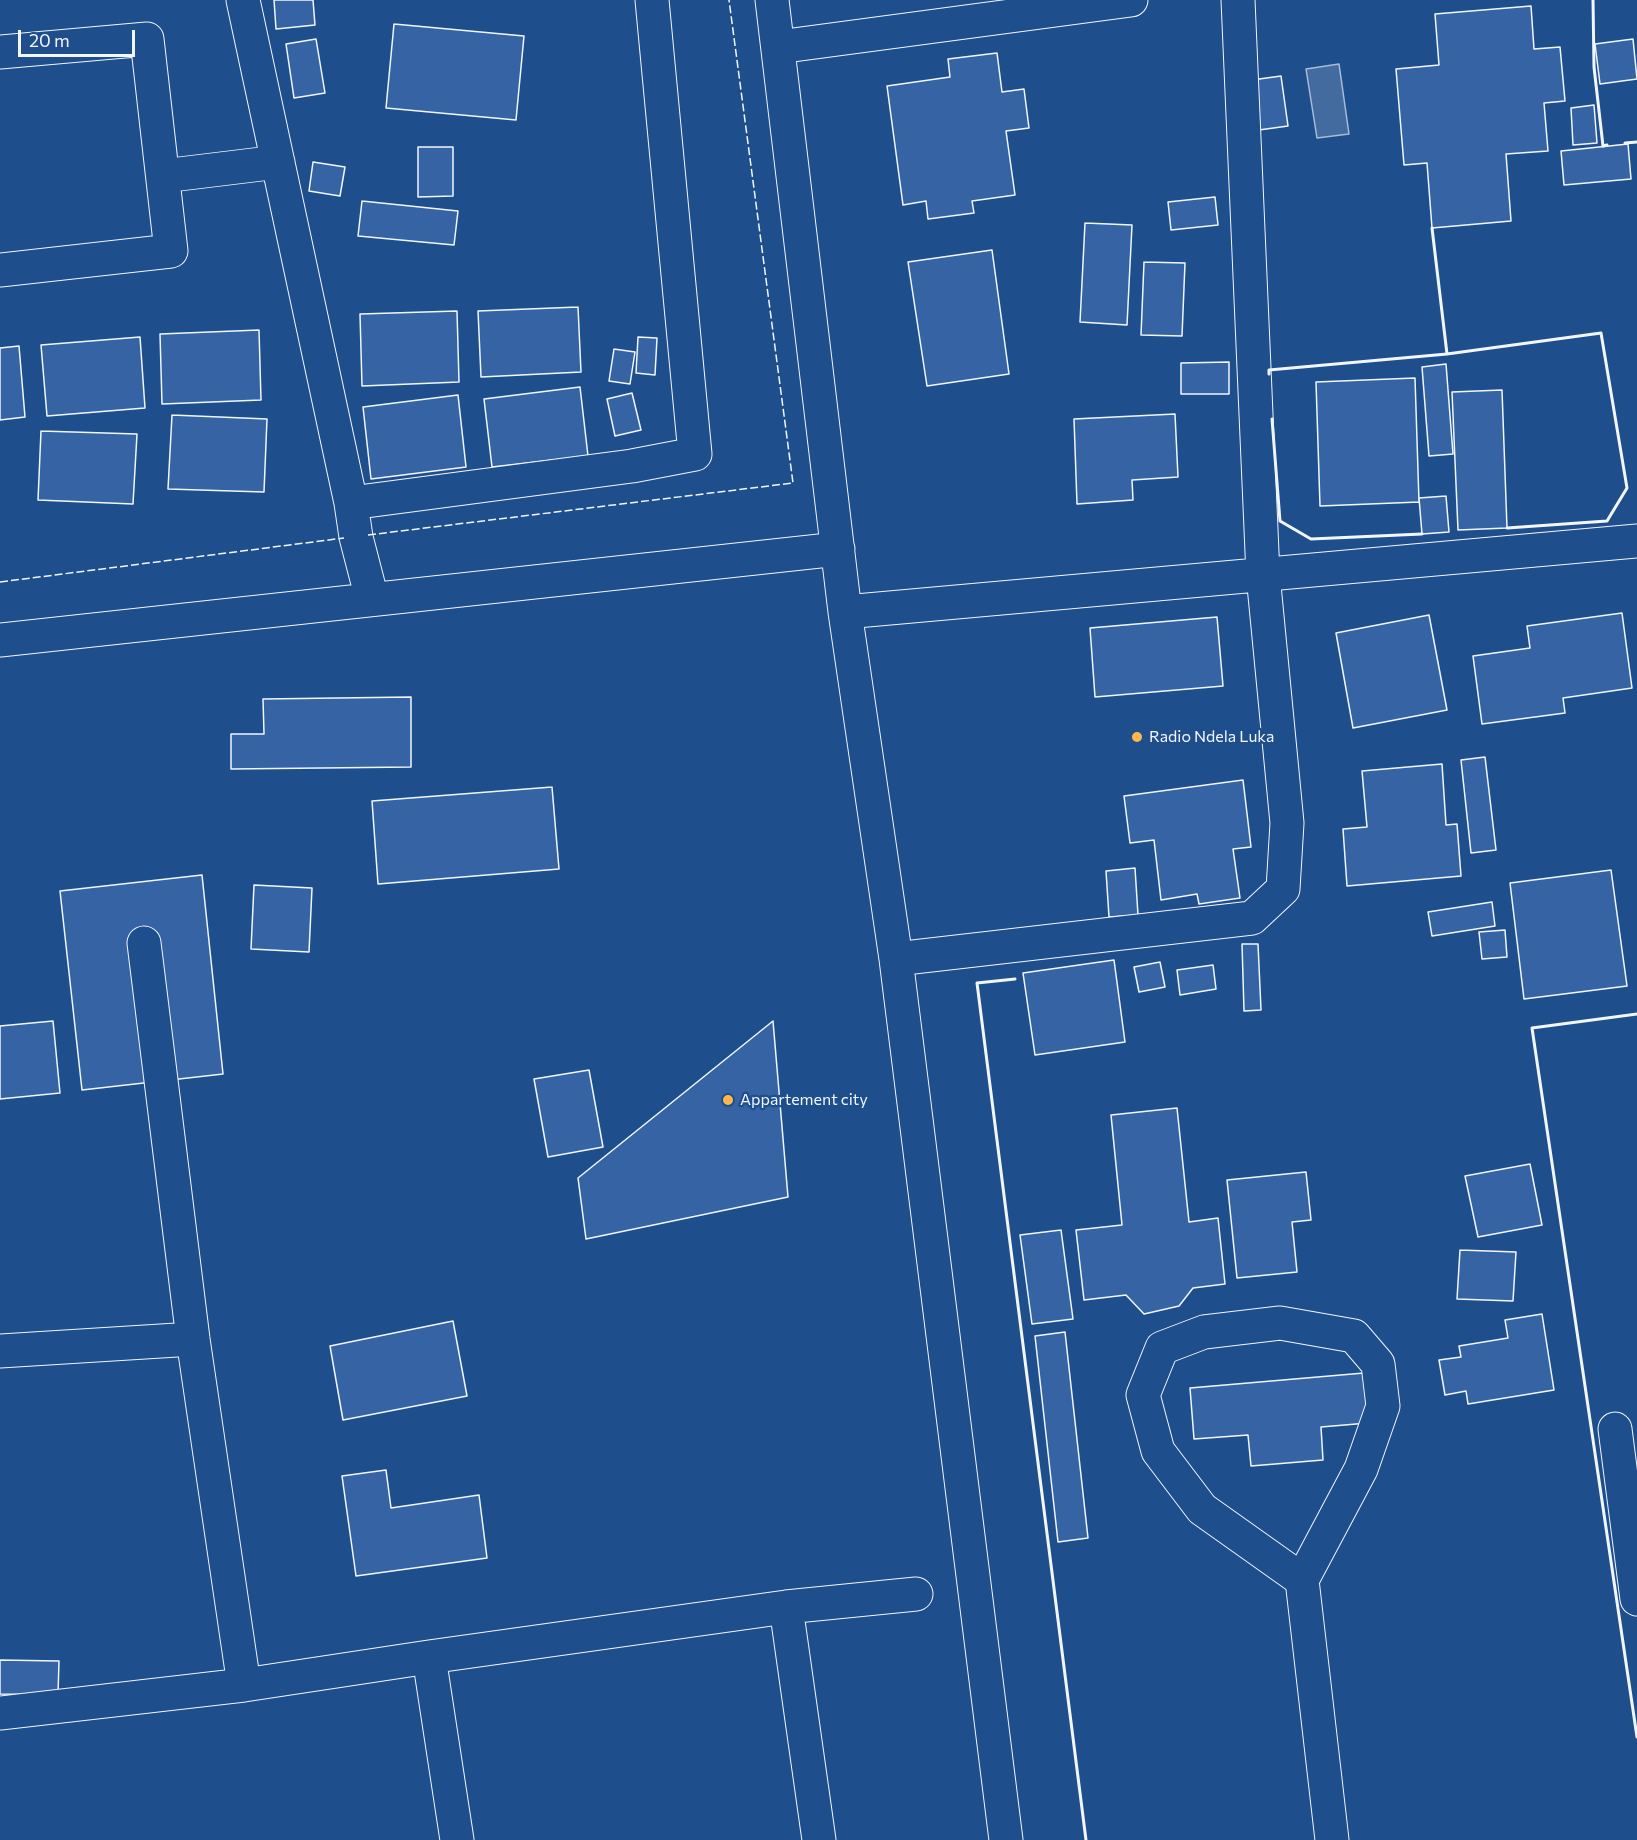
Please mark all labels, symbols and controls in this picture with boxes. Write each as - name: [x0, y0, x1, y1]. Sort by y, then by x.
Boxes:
- scale bar: [21, 18, 138, 56]
- text: 20 m: [29, 29, 70, 51]
- place label: Radio Ndela Luka: [1149, 727, 1274, 747]
- marker: Radio Ndela Luka: [1130, 730, 1144, 744]
- place label: Appartement city: [740, 1090, 868, 1110]
- marker: Appartement city: [721, 1093, 735, 1107]

